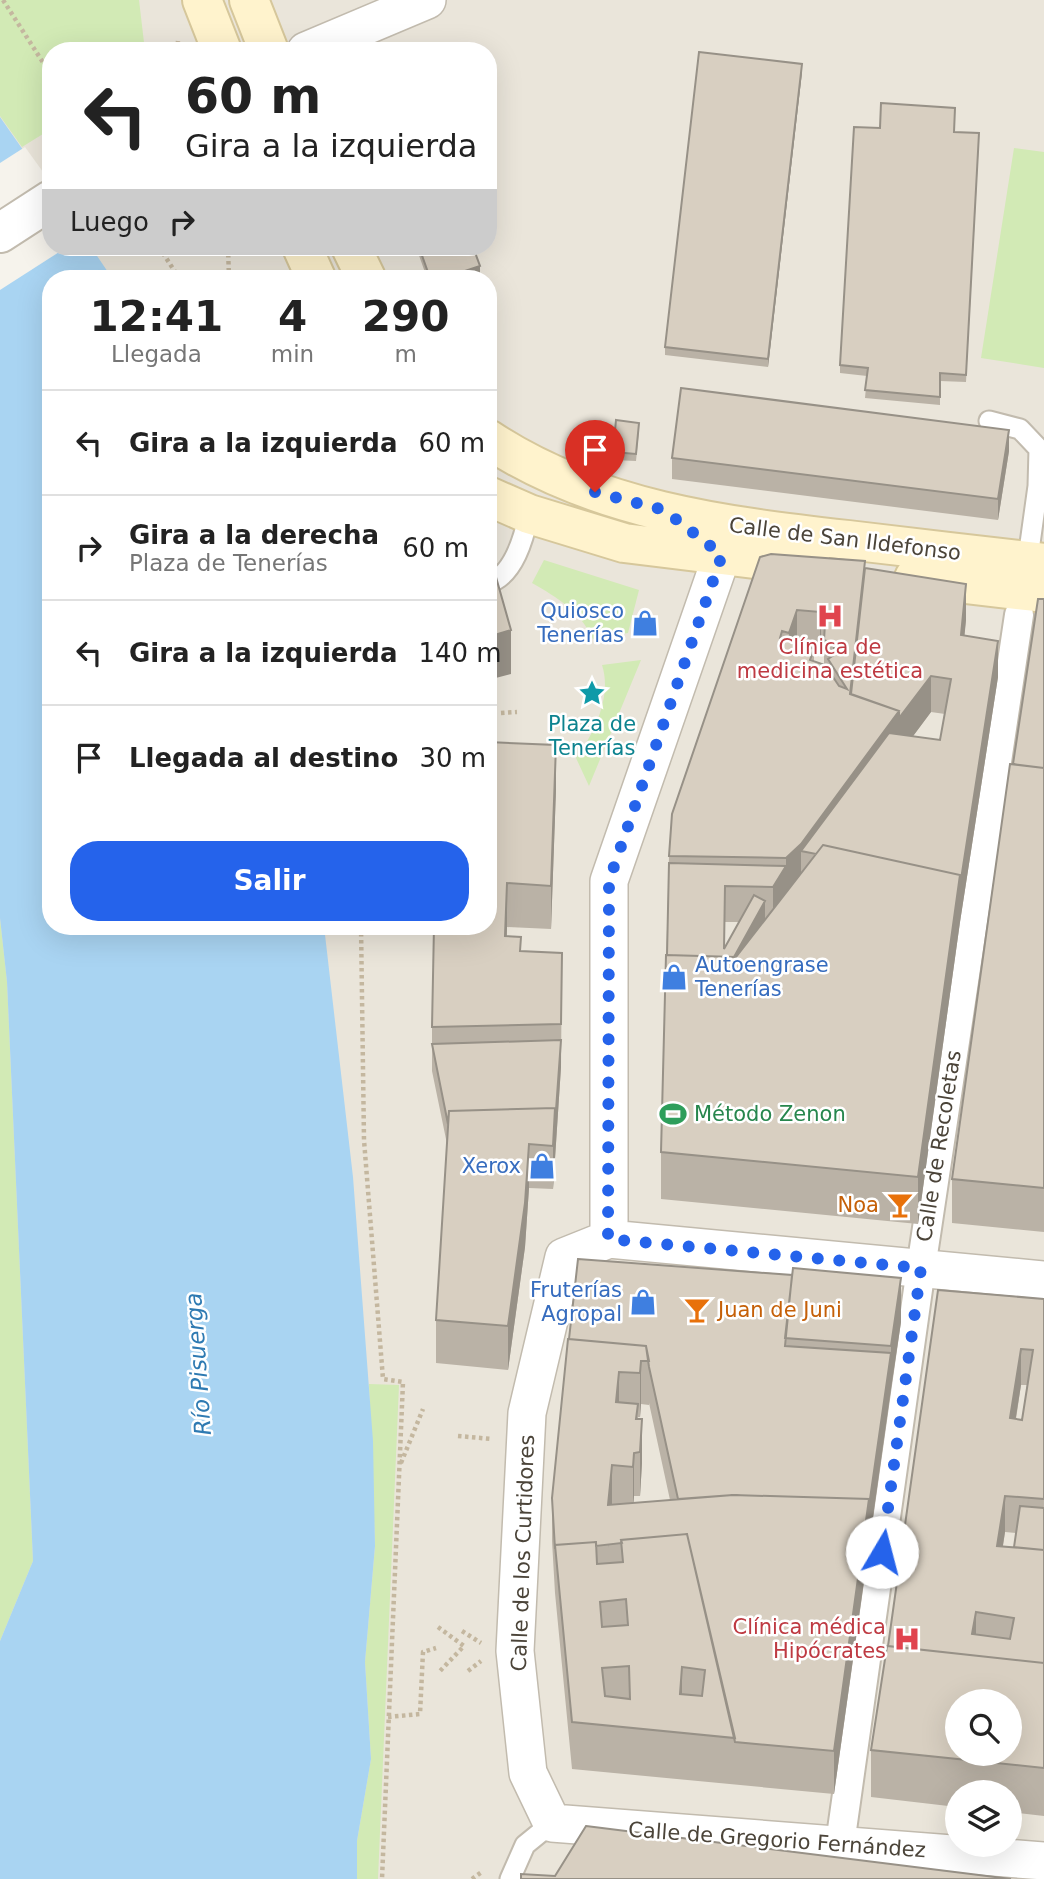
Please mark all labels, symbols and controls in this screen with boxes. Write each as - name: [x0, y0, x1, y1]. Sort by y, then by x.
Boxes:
- text: 60 m: [185, 68, 321, 125]
- icon: left: [70, 70, 161, 161]
- text: Gira a la izquierda: [185, 127, 477, 165]
- icon: right: [163, 203, 201, 241]
- text: Luego: [70, 207, 149, 237]
- text: 12:41: [90, 292, 223, 341]
- text: 4: [278, 292, 307, 341]
- text: 290: [362, 292, 449, 341]
- text: Llegada: [111, 341, 202, 367]
- text: min: [271, 341, 314, 367]
- text: m: [394, 341, 417, 367]
- pin: [565, 420, 625, 492]
- icon: left: [70, 424, 108, 462]
- text: Gira a la izquierda: [129, 428, 397, 458]
- text: 60 m: [418, 428, 485, 458]
- icon: arrive: [576, 431, 614, 469]
- street label: Calle de San Ildefonso: [728, 513, 962, 565]
- text: Gira a la derecha: [129, 520, 379, 550]
- icon: right: [70, 529, 108, 567]
- text: 60 m: [402, 533, 469, 563]
- text: Plaza de Tenerías: [129, 550, 328, 576]
- place label: Quiosco Tenerías: [536, 599, 624, 647]
- hospital icon: Clínica de medicina estética: [815, 601, 845, 631]
- shop icon: Quiosco Tenerías: [630, 608, 660, 638]
- icon: left: [70, 634, 108, 672]
- place label: Clínica de medicina estética: [737, 635, 923, 683]
- text: Gira a la izquierda: [129, 638, 397, 668]
- text: 140 m: [418, 638, 502, 668]
- place icon: Plaza de Tenerías: [577, 678, 607, 708]
- place label: Plaza de Tenerías: [548, 712, 636, 760]
- icon: arrive: [70, 739, 108, 777]
- text: Llegada al destino: [129, 743, 398, 773]
- text: 30 m: [419, 743, 486, 773]
- button: Salir: [70, 841, 469, 921]
- place label: Autoengrase Tenerías: [694, 953, 829, 1001]
- shop icon: Autoengrase Tenerías: [659, 962, 689, 992]
- street label: Calle de Recoletas: [912, 1049, 966, 1243]
- sports icon: Método Zenon: [658, 1099, 688, 1129]
- place label: Método Zenon: [694, 1102, 846, 1126]
- shop icon: Xerox: [527, 1151, 557, 1181]
- place label: Xerox: [462, 1154, 521, 1178]
- bar icon: Noa: [885, 1190, 915, 1220]
- place label: Noa: [838, 1193, 879, 1217]
- place label: Fruterías Agropal: [530, 1278, 622, 1326]
- shop icon: Fruterías Agropal: [628, 1287, 658, 1317]
- water label: Río Pisuerga: [180, 1292, 216, 1436]
- bar icon: Juan de Juni: [682, 1295, 712, 1325]
- place label: Juan de Juni: [716, 1298, 842, 1322]
- street label: Calle de los Curtidores: [507, 1434, 539, 1672]
- position arrow: [845, 1515, 919, 1589]
- place label: Clínica médica Hipócrates: [732, 1615, 886, 1663]
- hospital icon: Clínica médica Hipócrates: [892, 1624, 922, 1654]
- map controls: [945, 1689, 1022, 1857]
- button: search: [945, 1689, 1022, 1766]
- button: layers: [945, 1780, 1022, 1857]
- street label: Calle de Gregorio Fernández: [627, 1818, 927, 1862]

